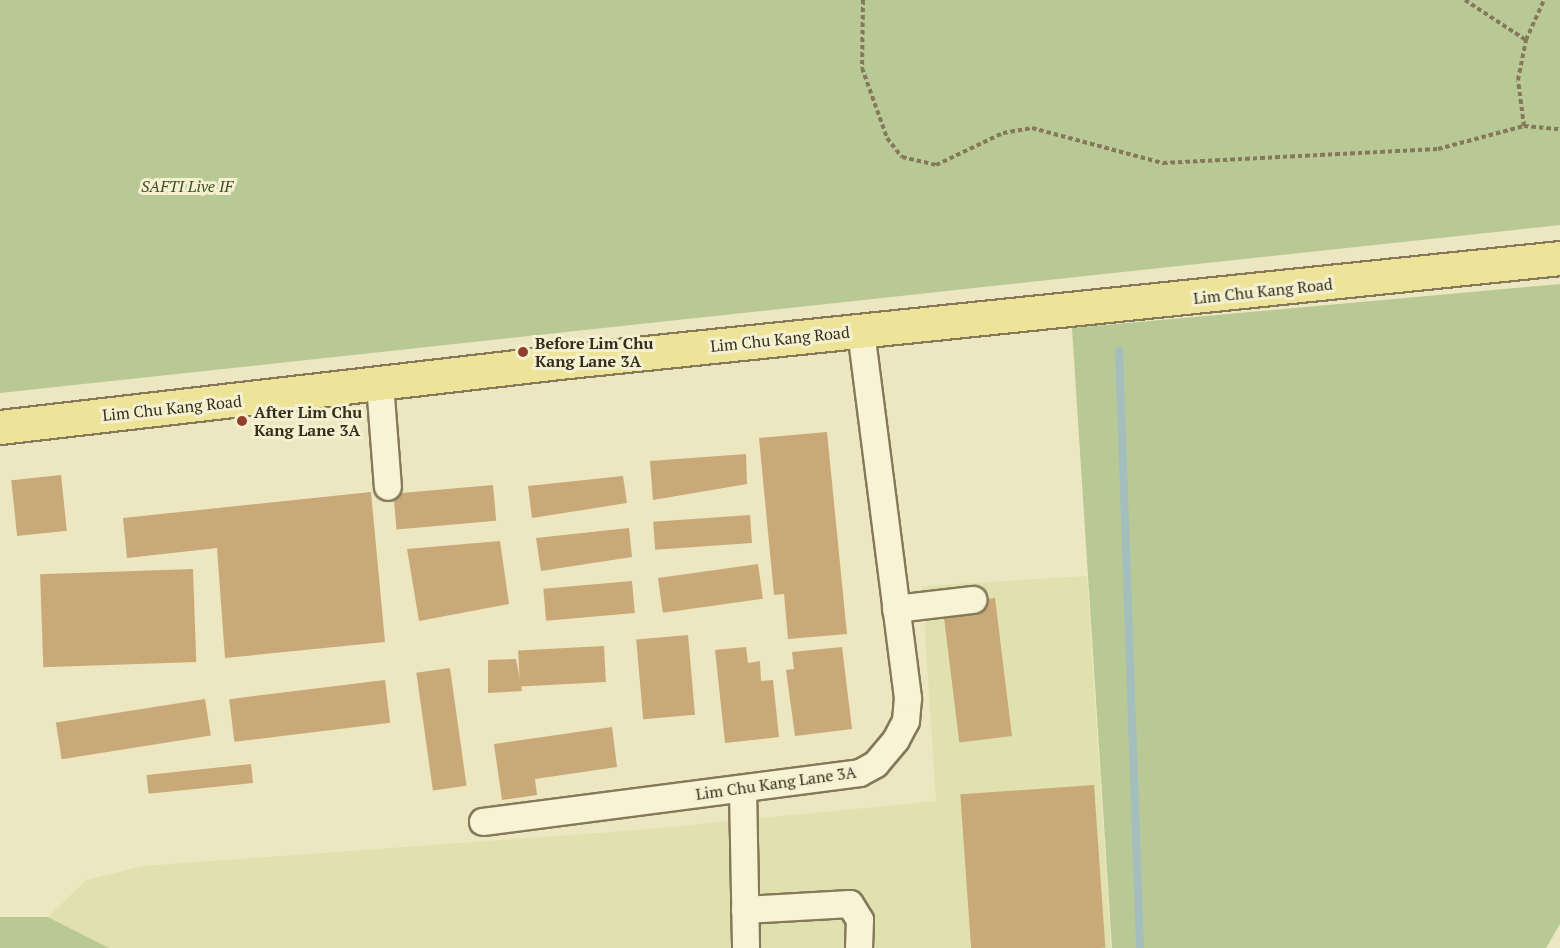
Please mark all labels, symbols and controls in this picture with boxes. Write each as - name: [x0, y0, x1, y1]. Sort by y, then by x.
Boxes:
- park label: SAFTI Live IF: [141, 176, 233, 196]
- street label: Lim Chu Kang Road: [1192, 274, 1334, 308]
- street label: Lim Chu Kang Road: [709, 322, 851, 356]
- place label: Before Lim Chu Kang Lane 3A: [535, 333, 653, 371]
- marker: Before Lim Chu Kang Lane 3A: [516, 345, 530, 359]
- street label: Lim Chu Kang Road: [101, 391, 243, 425]
- place label: After Lim Chu Kang Lane 3A: [254, 402, 362, 440]
- marker: After Lim Chu Kang Lane 3A: [235, 414, 249, 428]
- street label: Lim Chu Kang Lane 3A: [694, 762, 858, 804]

